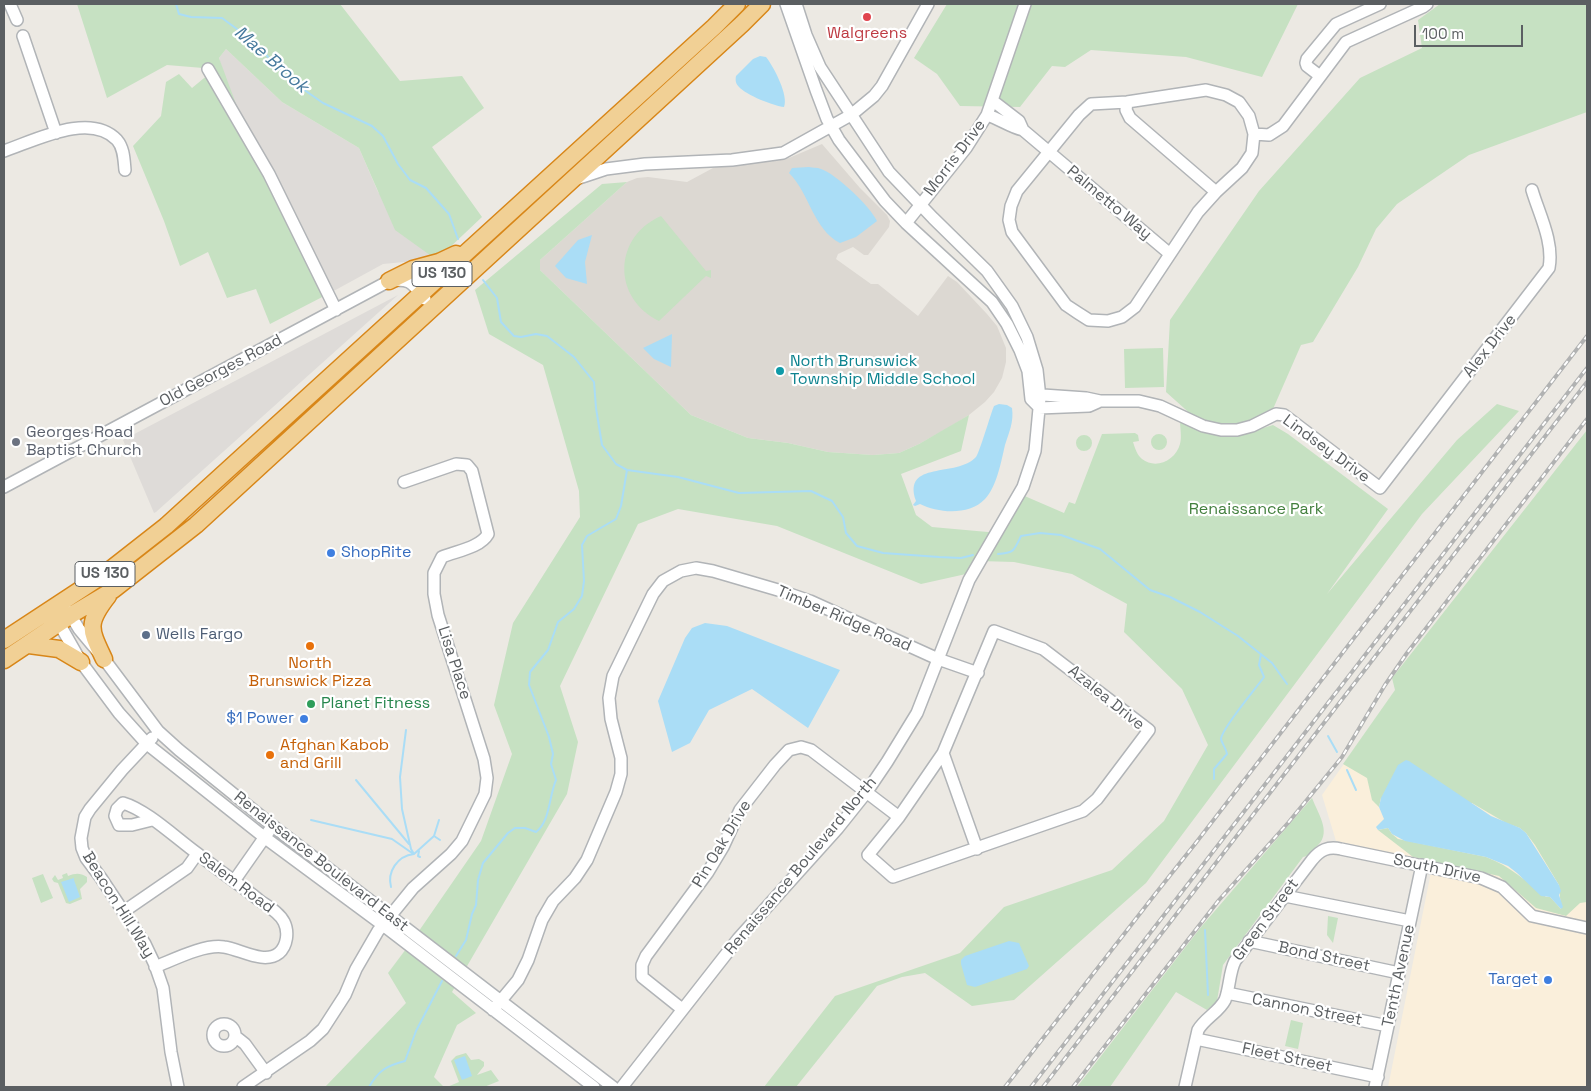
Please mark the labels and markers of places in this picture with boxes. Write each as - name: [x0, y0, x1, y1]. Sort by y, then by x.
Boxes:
- marker: Walgreens: [861, 11, 873, 23]
- place label: Walgreens: [827, 24, 907, 44]
- place label: North Brunswick Township Middle School: [790, 352, 975, 390]
- marker: North Brunswick Township Middle School: [774, 365, 786, 377]
- place label: Georges Road Baptist Church: [26, 423, 142, 461]
- marker: Georges Road Baptist Church: [10, 436, 22, 448]
- place label: ShopRite: [341, 543, 411, 563]
- marker: ShopRite: [325, 547, 337, 559]
- place label: Wells Fargo: [156, 625, 243, 645]
- marker: Wells Fargo: [140, 629, 152, 641]
- marker: North Brunswick Pizza: [304, 640, 316, 652]
- place label: North Brunswick Pizza: [249, 654, 371, 692]
- place label: Planet Fitness: [321, 694, 430, 714]
- marker: Planet Fitness: [305, 698, 317, 710]
- place label: $1 Power: [226, 709, 294, 729]
- marker: $1 Power: [298, 713, 310, 725]
- place label: Afghan Kabob and Grill: [280, 736, 389, 774]
- marker: Afghan Kabob and Grill: [264, 749, 276, 761]
- place label: Target: [1488, 970, 1538, 990]
- marker: Target: [1542, 974, 1554, 986]

